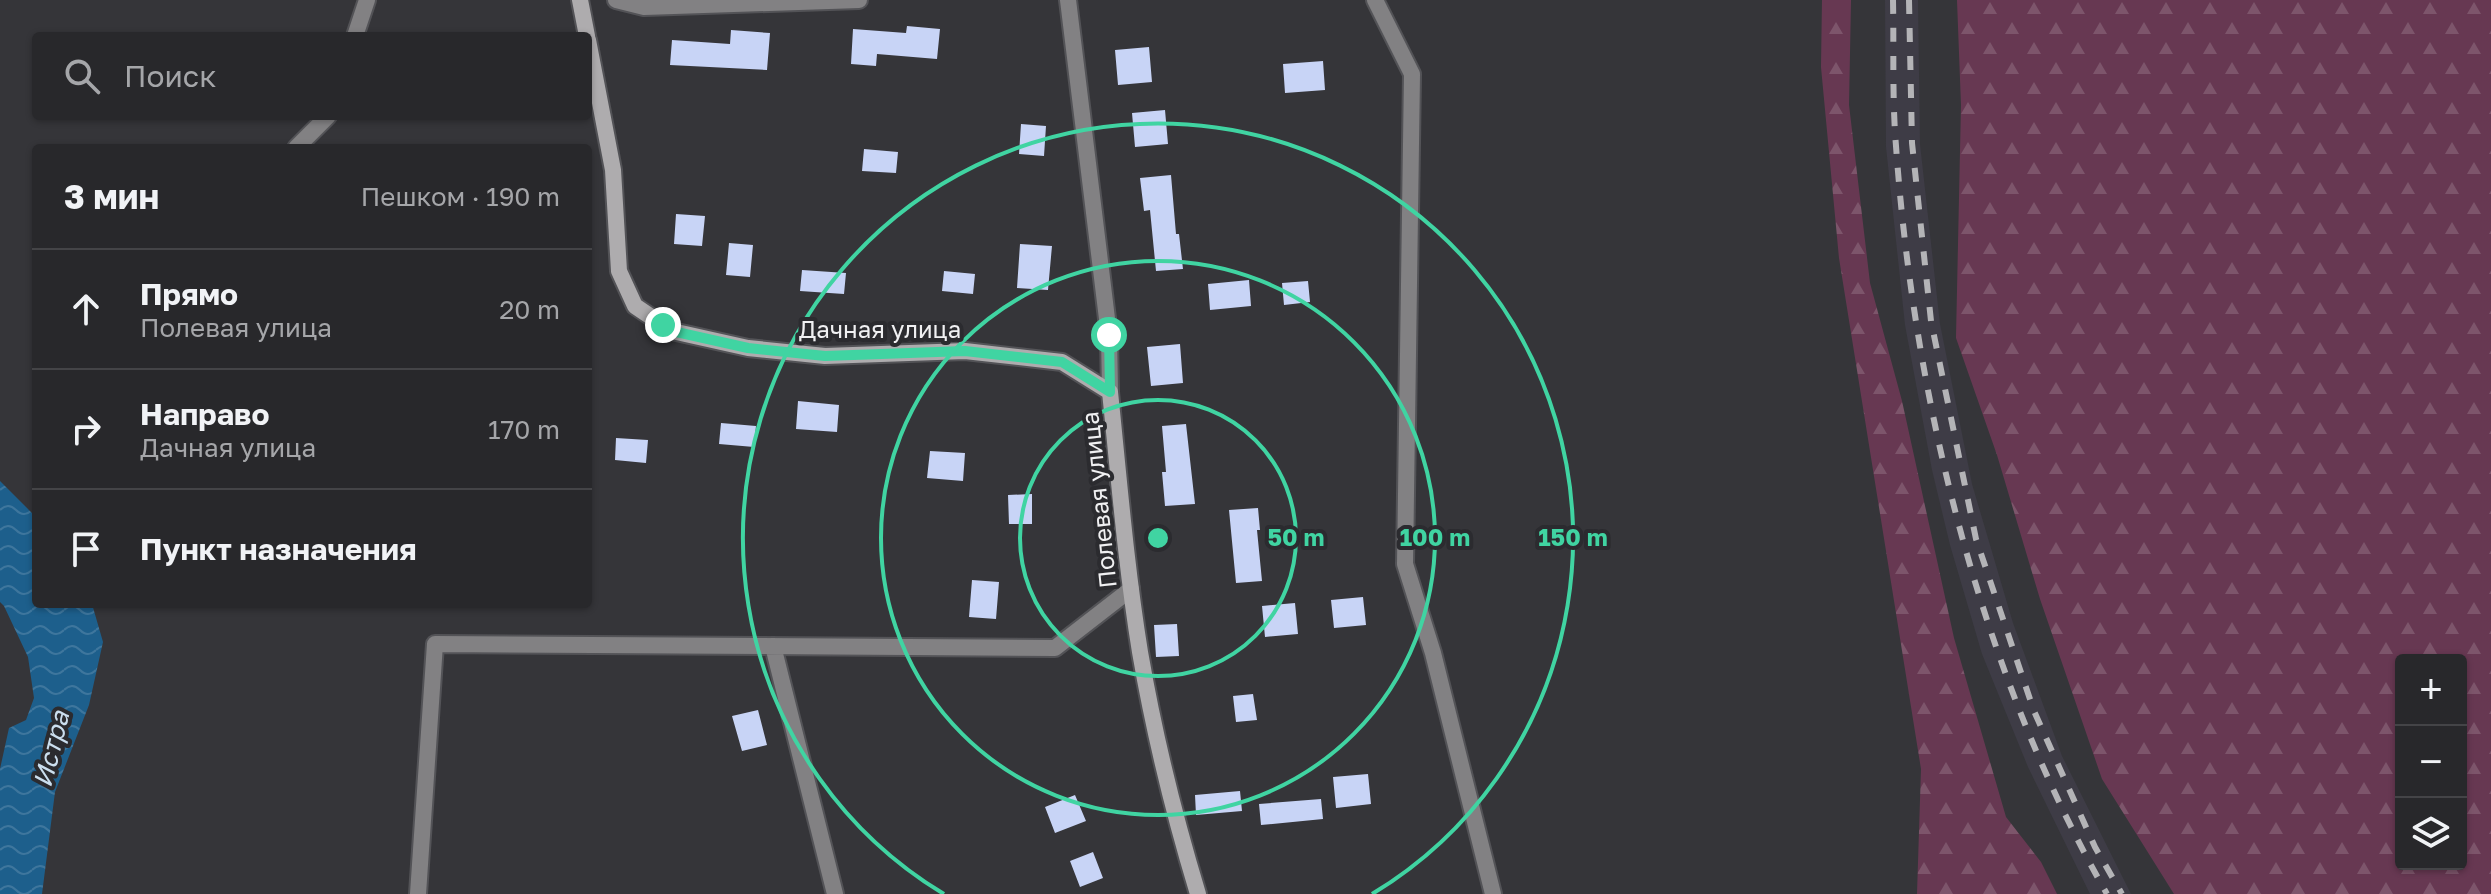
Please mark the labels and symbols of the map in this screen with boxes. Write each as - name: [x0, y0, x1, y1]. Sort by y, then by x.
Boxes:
- route end: [645, 307, 681, 343]
- street label: Дачная улица: [799, 314, 961, 343]
- route start: [1091, 317, 1127, 353]
- street label: Полевая улица: [1074, 410, 1122, 590]
- text: 50 m: [1267, 522, 1325, 551]
- text: 100 m: [1400, 522, 1470, 551]
- text: 150 m: [1538, 522, 1608, 551]
- centre of rings: [1144, 524, 1172, 552]
- water label: Истра: [27, 706, 76, 790]

